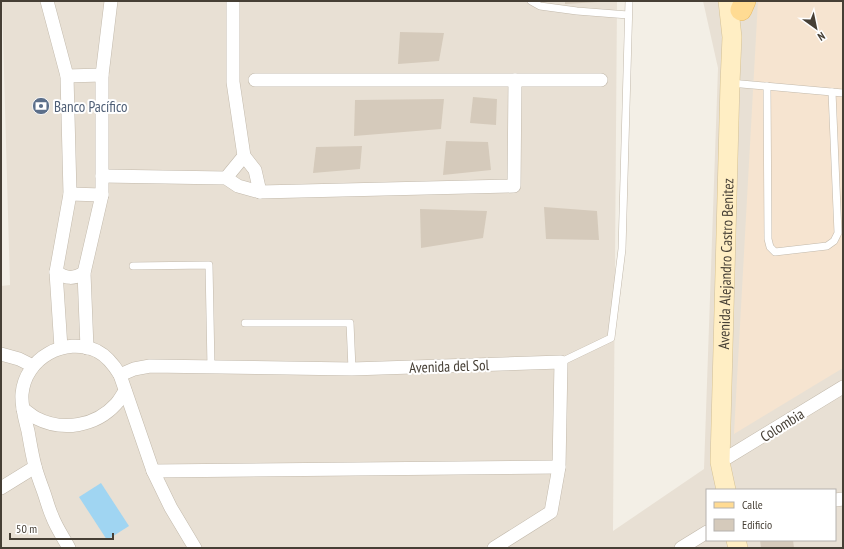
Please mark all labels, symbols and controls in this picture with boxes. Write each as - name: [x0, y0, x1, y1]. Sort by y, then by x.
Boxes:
- north arrow: [796, 8, 836, 48]
- text: N: [815, 29, 828, 44]
- bank icon: Banco Pacífico: [31, 96, 51, 116]
- place label: Banco Pacífico: [54, 97, 127, 116]
- street label: Avenida Alejandro Castro Benitez: [713, 178, 737, 349]
- street label: Avenida del Sol: [409, 355, 490, 377]
- street label: Colombia: [756, 404, 808, 446]
- legend: [706, 489, 836, 541]
- text: Calle: [742, 497, 763, 512]
- scale bar: [10, 515, 113, 541]
- text: Edificio: [742, 517, 772, 532]
- text: 50 m: [16, 521, 37, 536]

